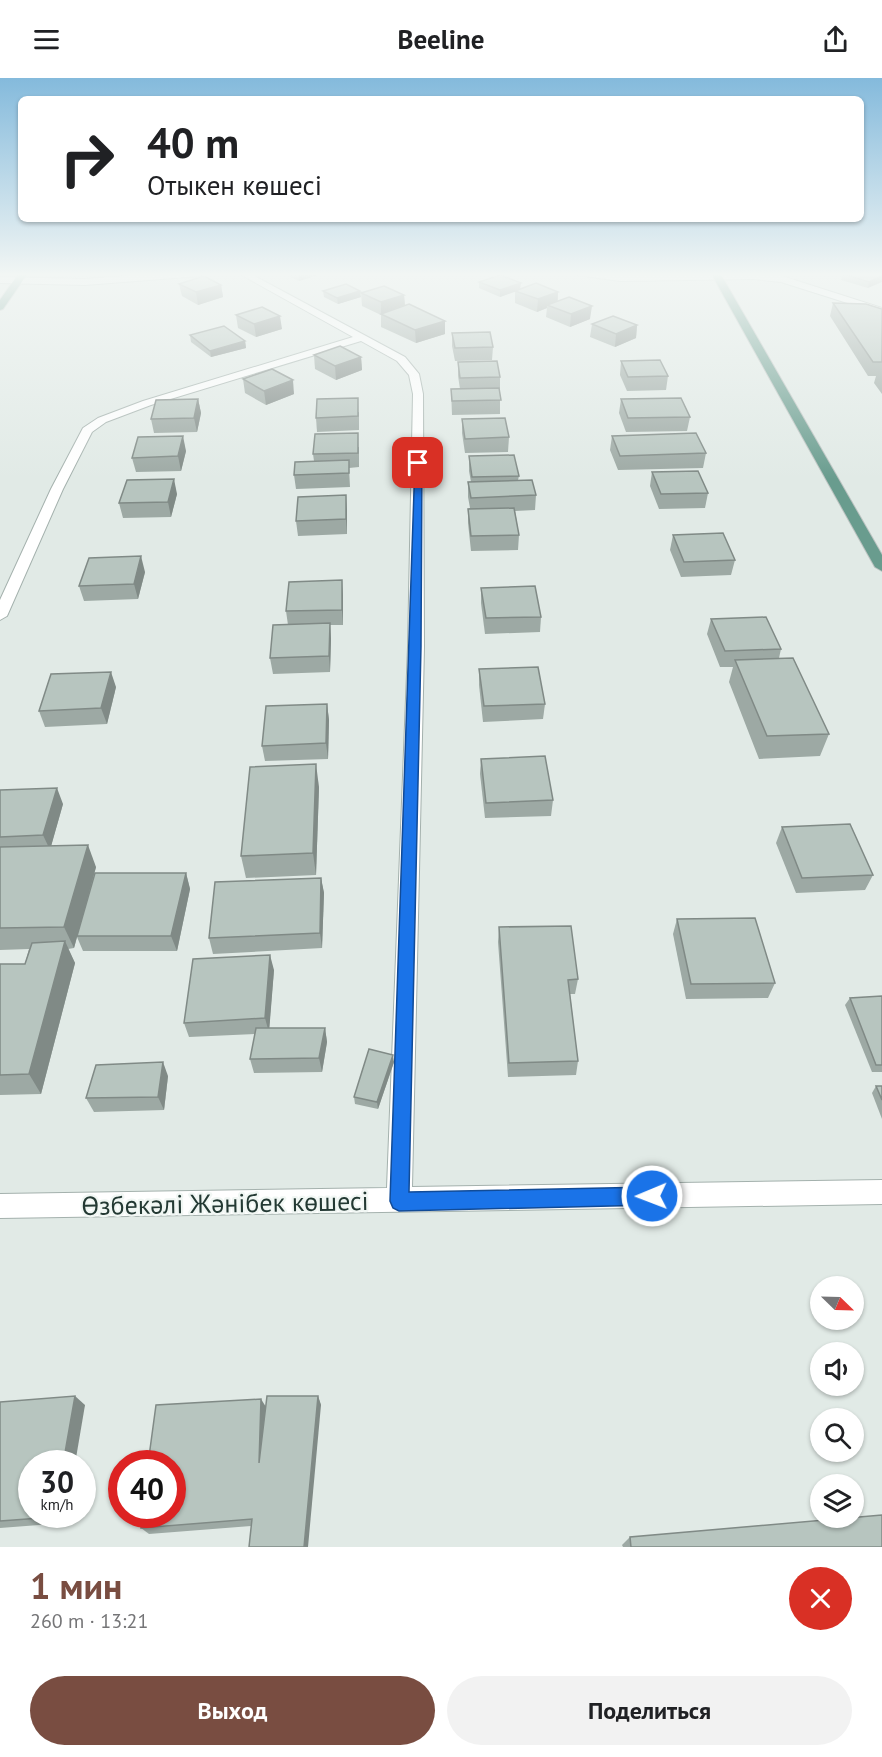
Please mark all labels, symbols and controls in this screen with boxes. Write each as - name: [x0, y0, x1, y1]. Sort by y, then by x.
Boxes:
- text: Beeline: [398, 22, 484, 56]
- icon: menu: [30, 23, 63, 56]
- icon: share: [819, 23, 852, 56]
- text: 40 m: [147, 115, 239, 170]
- icon: right: [48, 120, 126, 198]
- text: Отыкен көшесі: [147, 168, 322, 202]
- pin: [392, 437, 443, 488]
- icon: arrive: [401, 446, 434, 479]
- position arrow: [620, 1164, 684, 1228]
- street label: Өзбекәлі Жәнібек көшесі: [81, 1184, 369, 1222]
- north arrow: [810, 1276, 864, 1330]
- map controls: [810, 1276, 864, 1528]
- button: sound: [810, 1342, 864, 1396]
- button: search: [810, 1408, 864, 1462]
- speed limit sign: 40: [108, 1450, 186, 1528]
- text: 30: [40, 1462, 74, 1501]
- button: layers: [810, 1474, 864, 1528]
- text: km/h: [41, 1495, 73, 1514]
- text: 1 мин: [30, 1562, 122, 1609]
- button: close: [789, 1567, 852, 1630]
- text: 260 m · 13:21: [30, 1608, 148, 1634]
- button: Выход: [30, 1676, 435, 1745]
- button: Поделиться: [447, 1676, 852, 1745]

